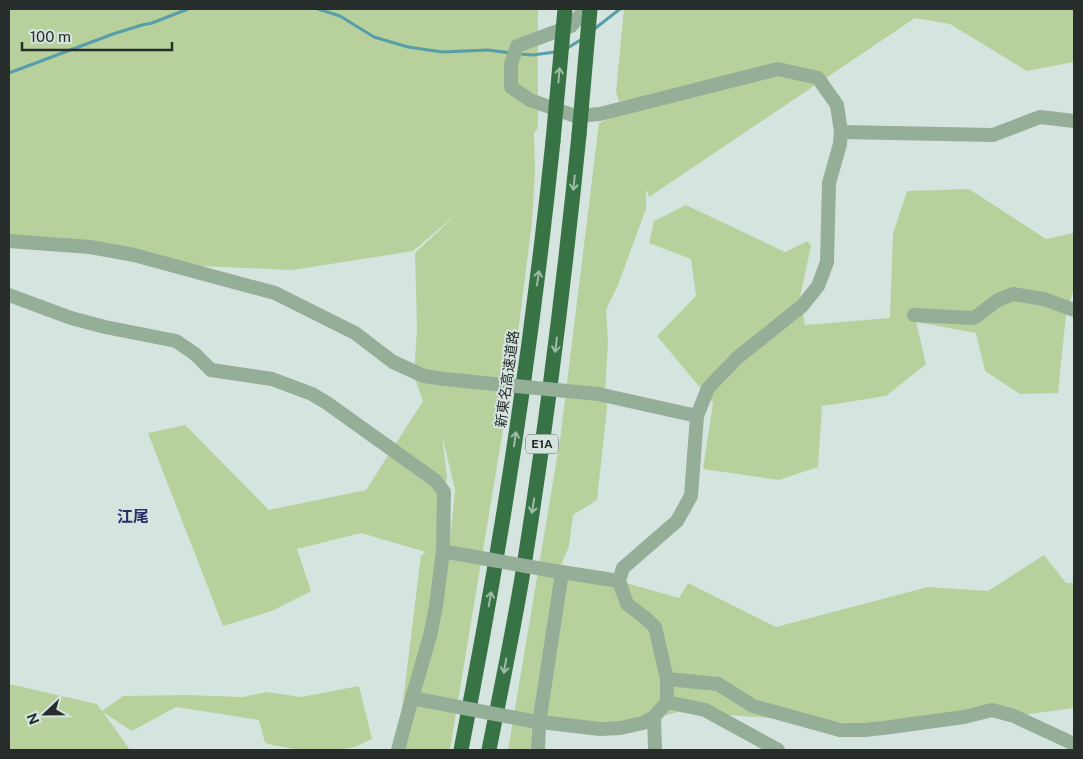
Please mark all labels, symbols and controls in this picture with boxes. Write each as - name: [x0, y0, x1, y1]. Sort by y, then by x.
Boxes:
- scale bar: [22, 20, 172, 52]
- text: 100 m: [30, 28, 71, 45]
- one-way arrow: [554, 67, 564, 83]
- one-way arrow: [569, 175, 579, 191]
- one-way arrow: [533, 270, 543, 286]
- street label: 新東名高速道路: [492, 329, 522, 429]
- one-way arrow: [551, 336, 561, 352]
- one-way arrow: [511, 431, 521, 447]
- road number: E1A: [526, 434, 558, 454]
- one-way arrow: [528, 497, 538, 513]
- district label: 江尾: [117, 507, 149, 526]
- one-way arrow: [485, 591, 495, 607]
- one-way arrow: [500, 657, 510, 673]
- north arrow: [20, 689, 70, 739]
- text: N: [23, 711, 42, 727]

